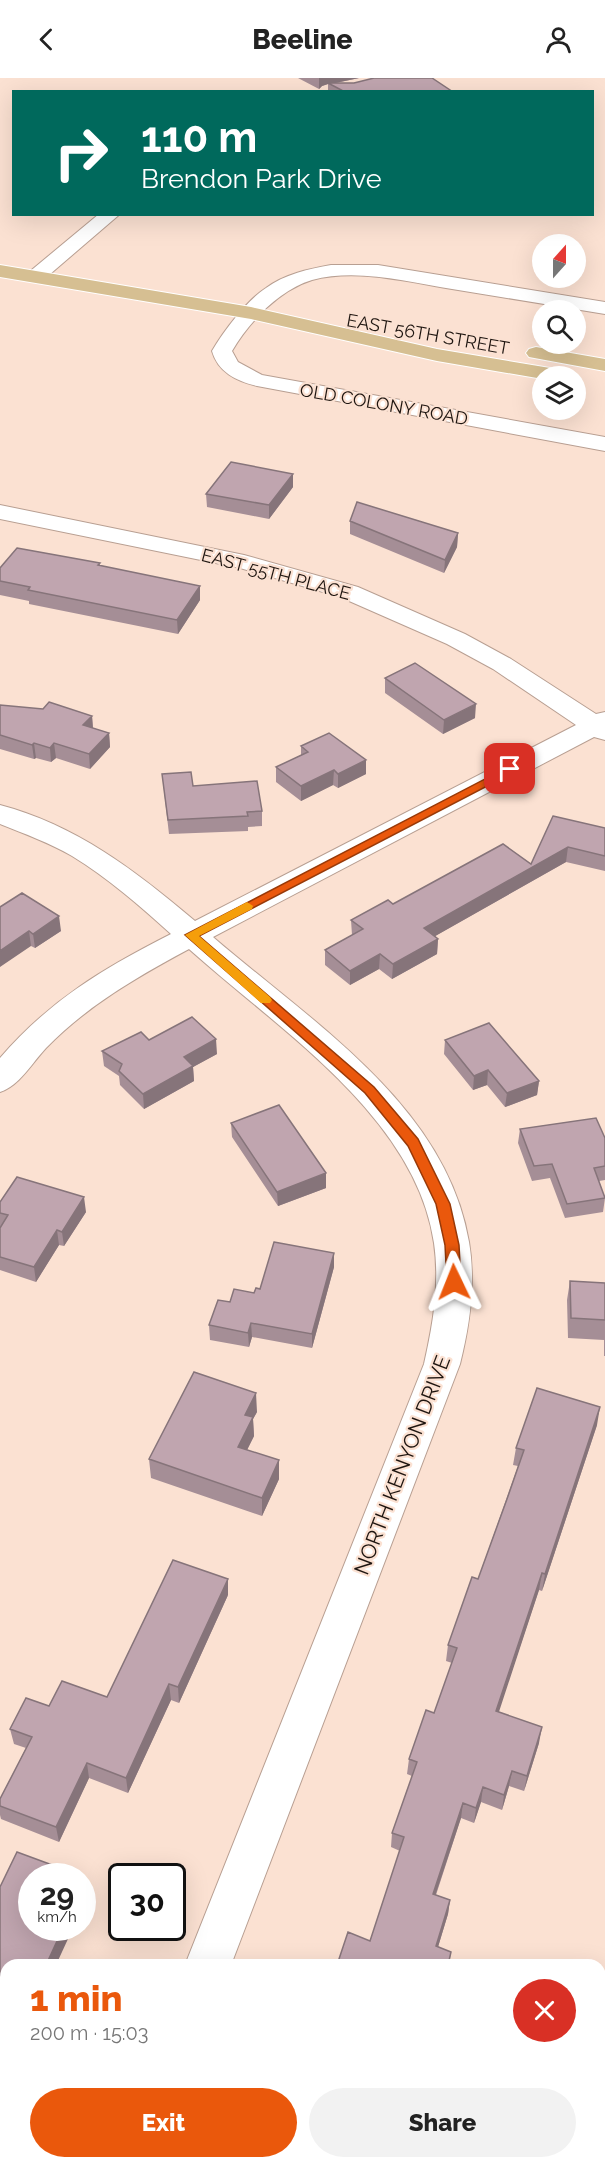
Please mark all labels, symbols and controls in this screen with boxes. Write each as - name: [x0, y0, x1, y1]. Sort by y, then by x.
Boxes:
- icon: back: [30, 23, 63, 56]
- icon: person: [542, 23, 575, 56]
- text: Beeline: [252, 24, 353, 55]
- text: 110 m: [141, 113, 257, 162]
- icon: right: [42, 114, 120, 192]
- text: Brendon Park Drive: [141, 163, 382, 194]
- north arrow: [532, 234, 586, 288]
- map controls: [532, 234, 586, 420]
- button: search: [532, 300, 586, 354]
- street label: EAST 56TH STREET: [345, 309, 511, 359]
- button: layers: [532, 366, 586, 420]
- street label: OLD COLONY ROAD: [298, 379, 470, 429]
- street label: EAST 55TH PLACE: [199, 544, 353, 604]
- pin: [484, 743, 535, 794]
- icon: arrive: [493, 752, 526, 785]
- position arrow: [422, 1250, 486, 1314]
- street label: NORTH KENYON DRIVE: [349, 1352, 455, 1578]
- speed limit sign: 30: [108, 1863, 186, 1941]
- text: 29: [40, 1877, 74, 1912]
- text: km/h: [37, 1908, 77, 1926]
- text: 1 min: [30, 1977, 122, 2019]
- button: close: [513, 1979, 576, 2042]
- text: 200 m · 15:03: [30, 2021, 149, 2045]
- button: Exit: [30, 2088, 297, 2157]
- button: Share: [309, 2088, 576, 2157]

